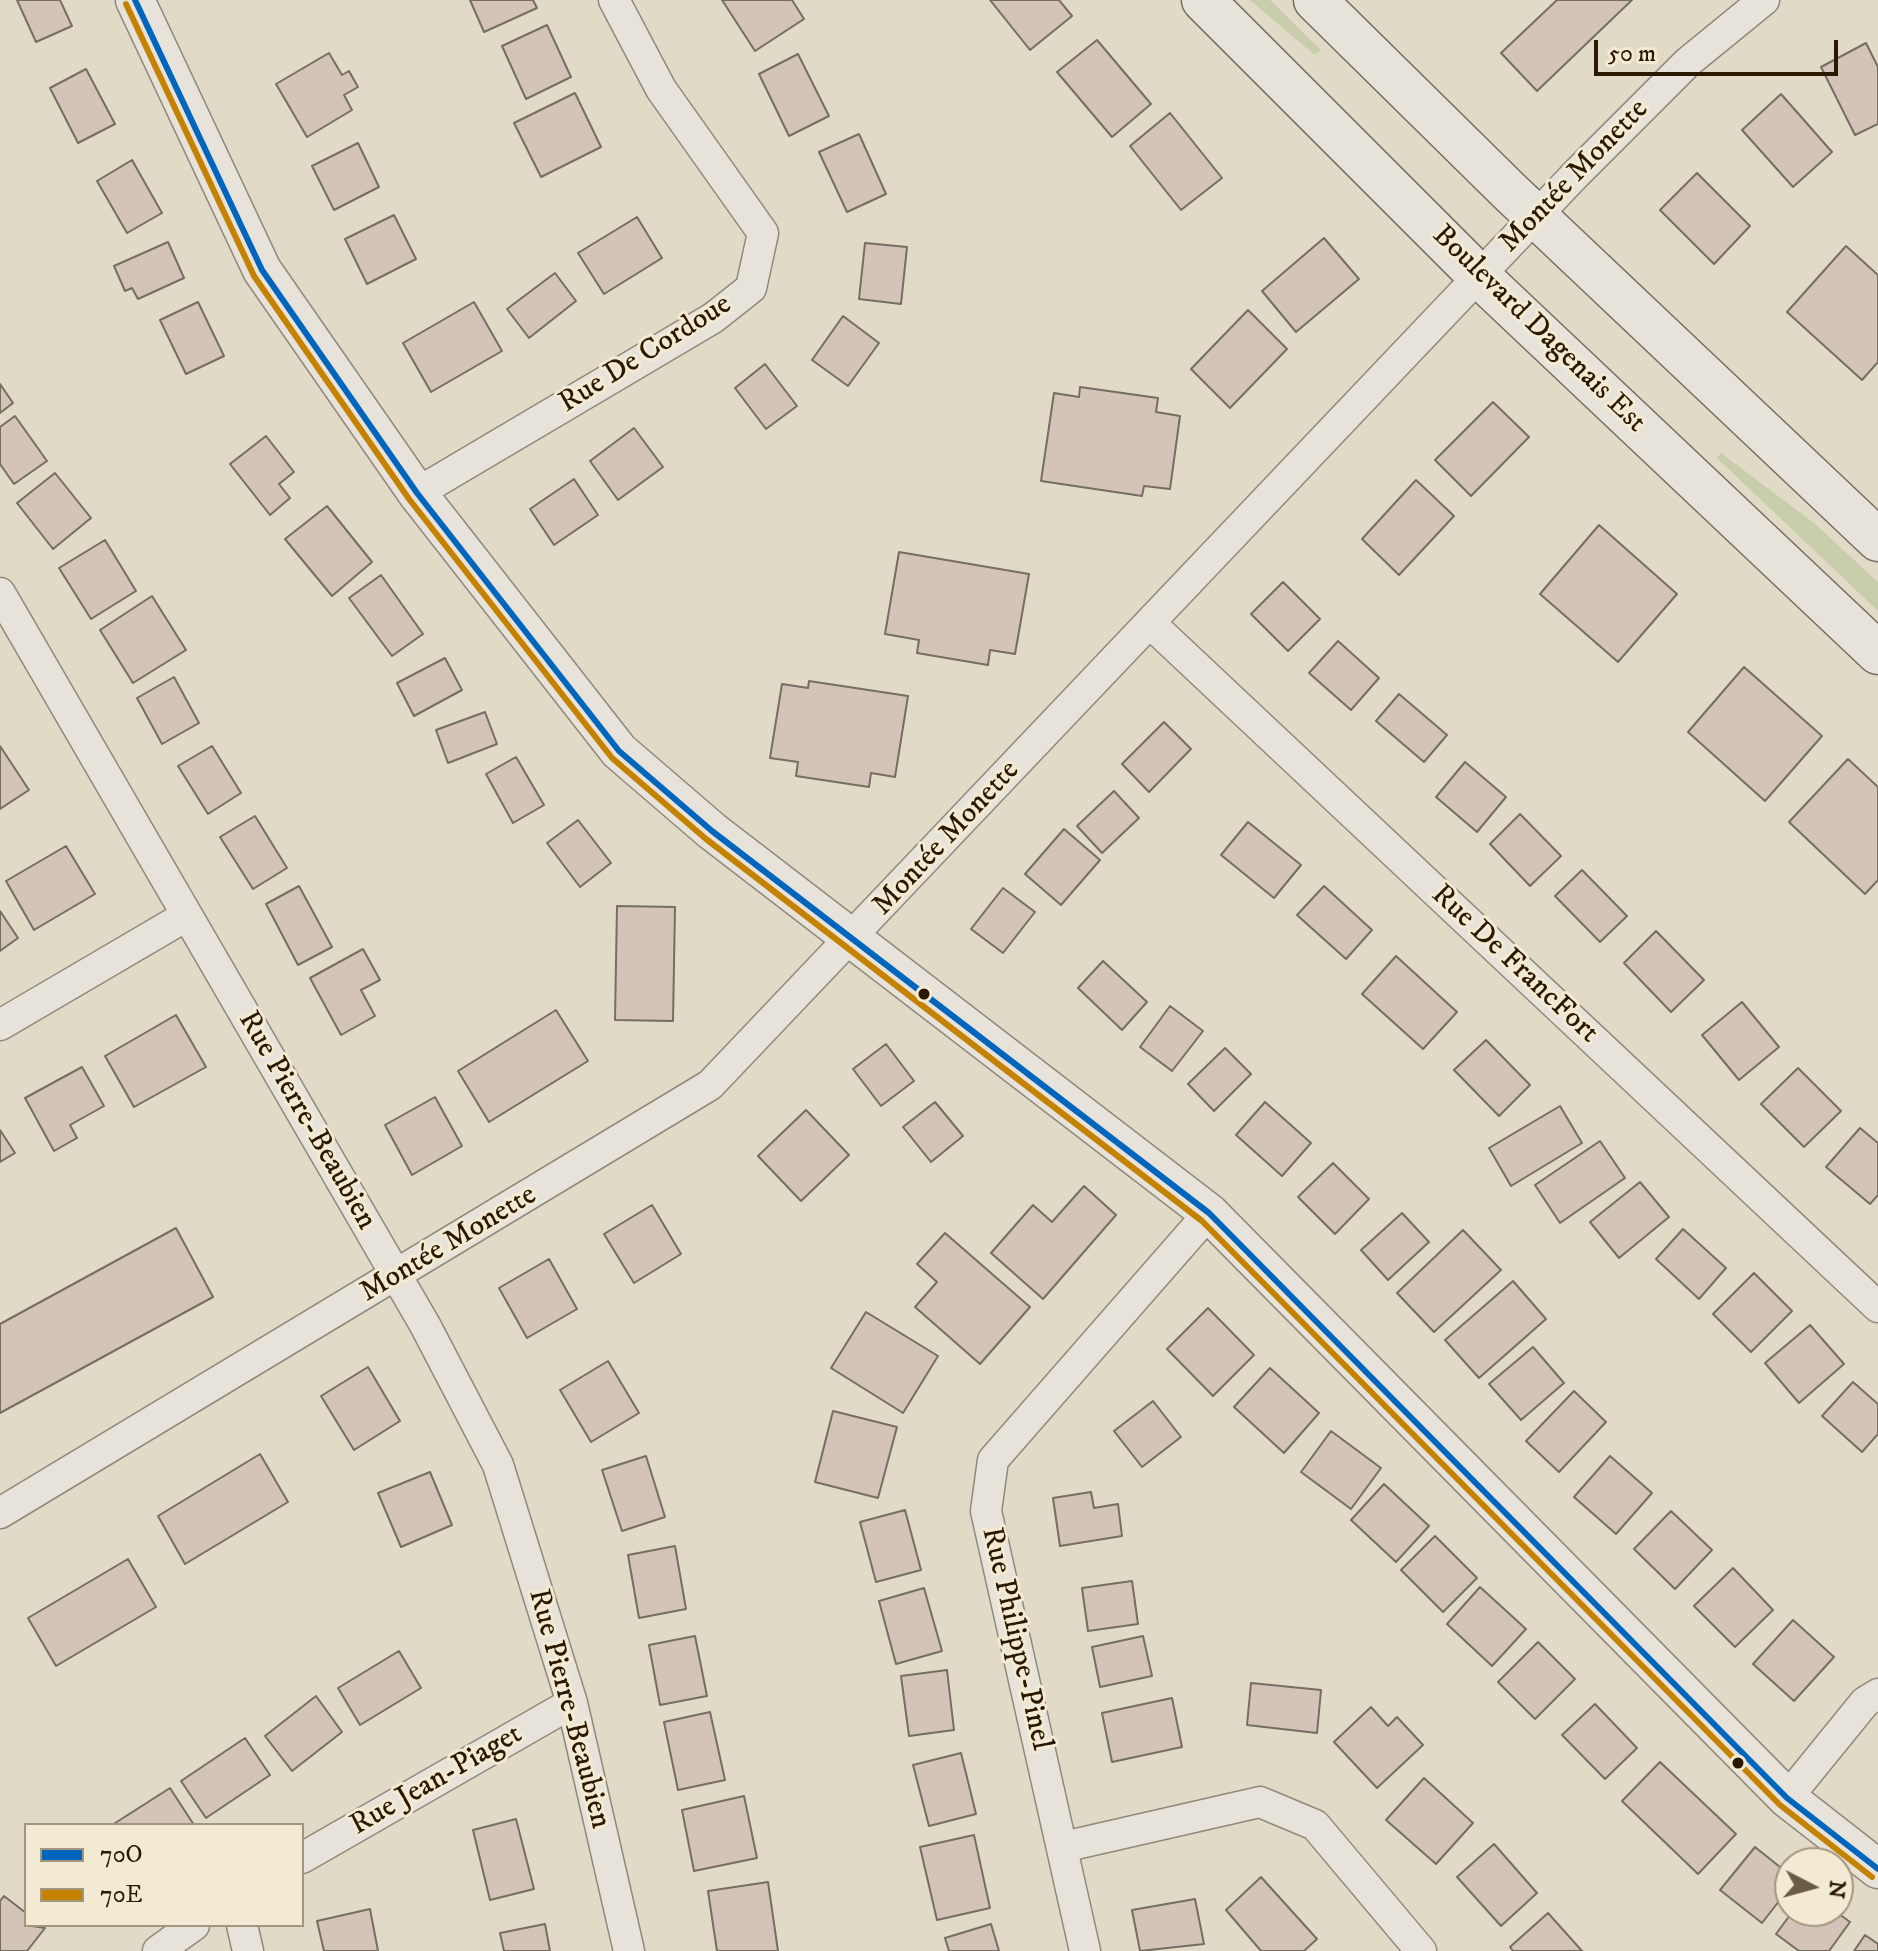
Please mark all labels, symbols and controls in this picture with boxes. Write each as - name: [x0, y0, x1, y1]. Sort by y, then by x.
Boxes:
- scale bar: [1598, 24, 1842, 74]
- text: 50 m: [1608, 39, 1656, 69]
- street label: Montée Monette: [1493, 93, 1657, 261]
- street label: Boulevard Dagenais Est: [1424, 219, 1652, 441]
- street label: Rue De Cordoue: [553, 288, 739, 422]
- street label: Montée Monette: [866, 754, 1028, 924]
- street label: Rue De FrancFort: [1423, 878, 1605, 1052]
- unlabelled marker: [916, 986, 932, 1002]
- street label: Rue Pierre-Beaubien: [229, 1005, 383, 1237]
- street label: Montée Monette: [354, 1178, 544, 1312]
- street label: Rue Philippe-Pinel: [972, 1524, 1058, 1754]
- street label: Rue Pierre-Beaubien: [519, 1585, 617, 1833]
- street label: Rue Jean-Piaget: [345, 1717, 529, 1845]
- unlabelled marker: [1730, 1755, 1746, 1771]
- legend: [24, 1823, 304, 1927]
- text: 70O: [100, 1840, 143, 1870]
- north arrow: [1774, 1847, 1854, 1927]
- text: N: [1822, 1879, 1851, 1900]
- text: 70E: [100, 1880, 143, 1910]

